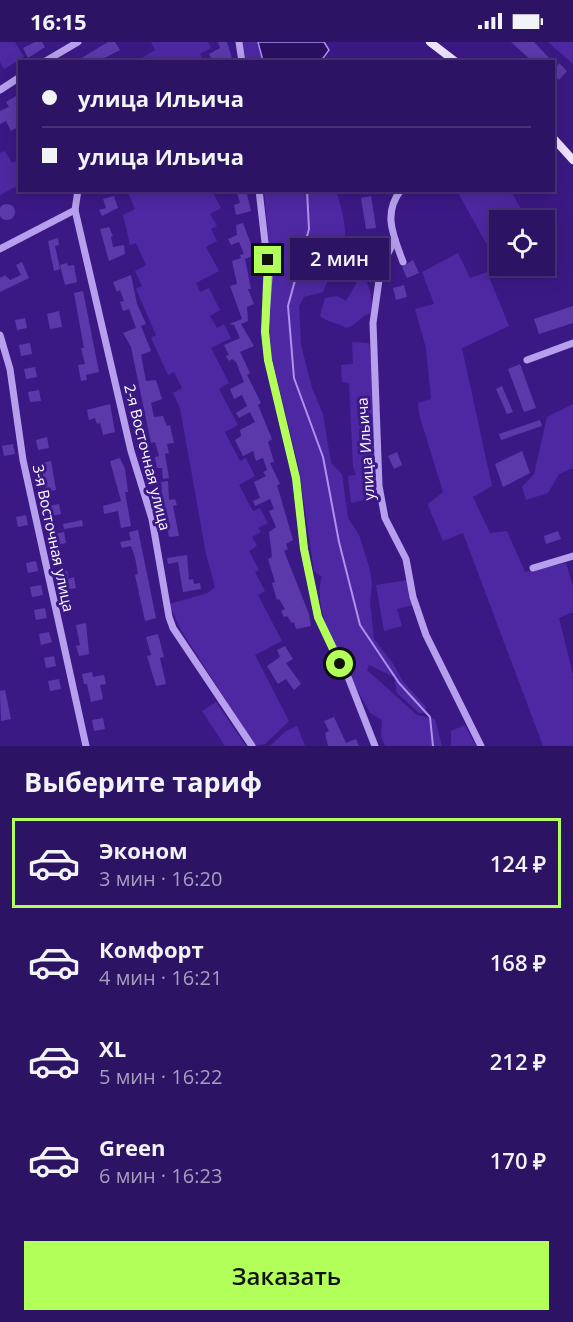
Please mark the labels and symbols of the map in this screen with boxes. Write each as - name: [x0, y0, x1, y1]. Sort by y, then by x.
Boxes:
- callout: 2 мин: [289, 239, 388, 281]
- route end: [254, 246, 281, 273]
- street label: 2-я Восточная улица: [120, 382, 176, 532]
- street label: улица Ильича: [351, 397, 379, 501]
- street label: 3-я Восточная улица: [29, 463, 79, 613]
- route start: [326, 650, 353, 677]

